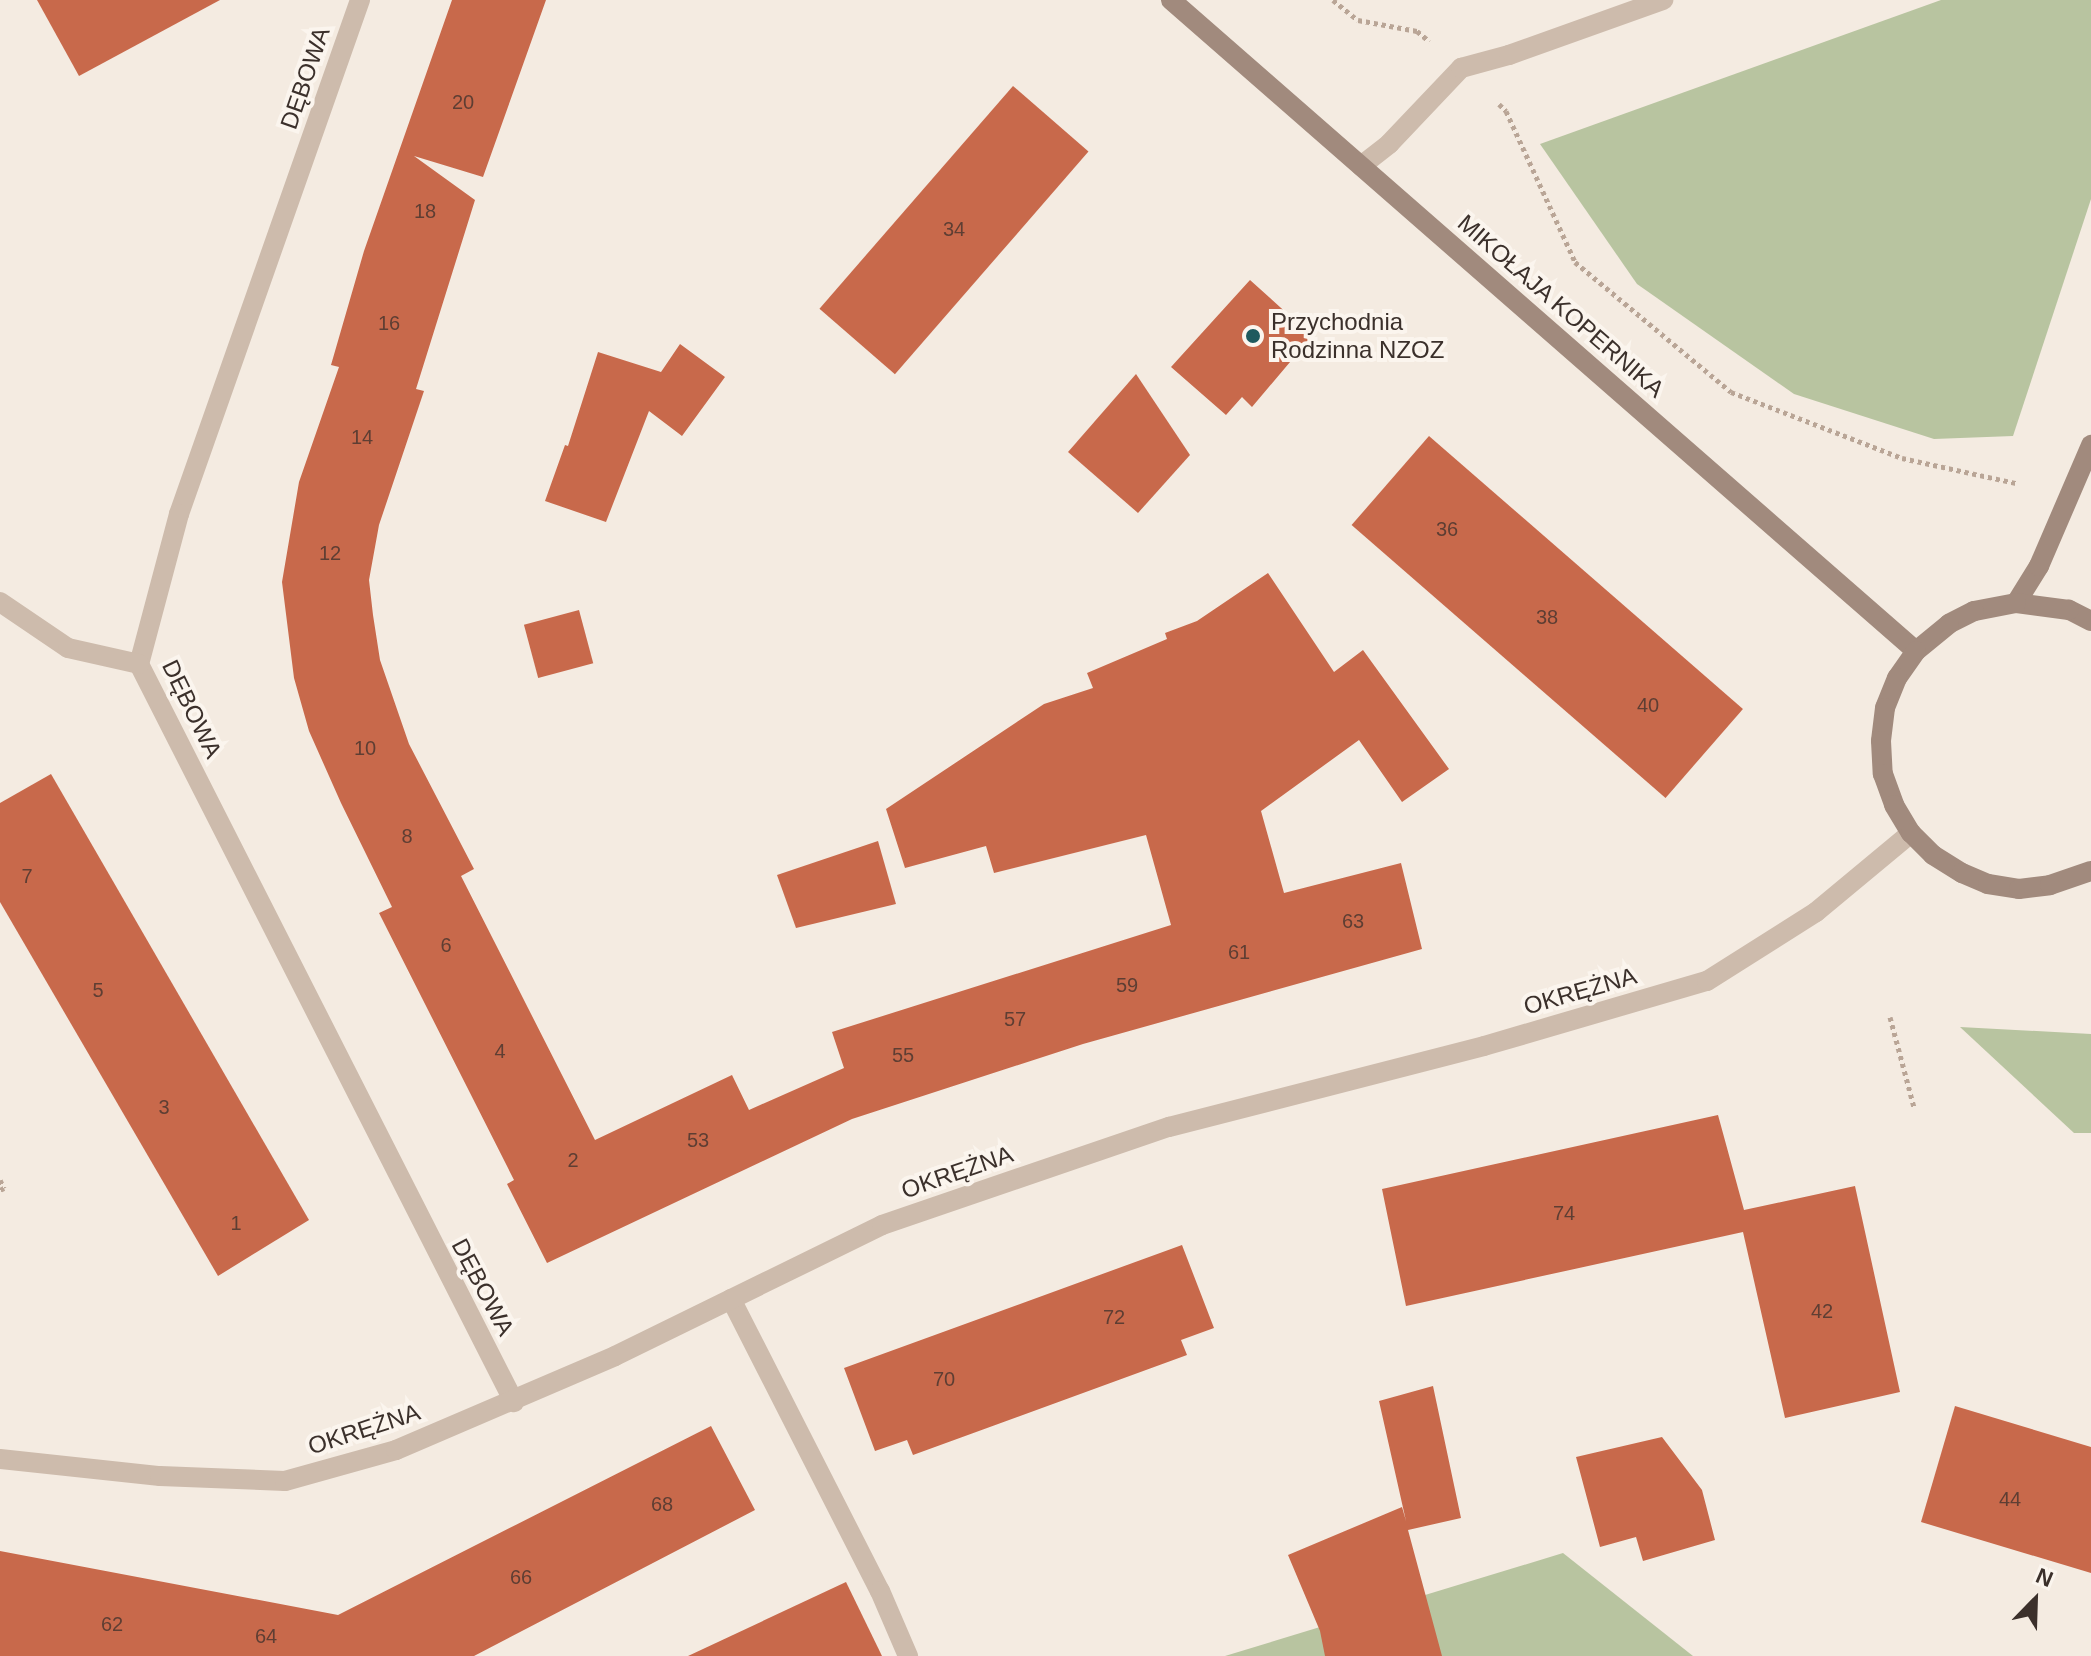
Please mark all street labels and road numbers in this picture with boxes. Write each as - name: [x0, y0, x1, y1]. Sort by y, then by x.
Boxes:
- street label: DĘBOWA: [274, 23, 336, 133]
- street label: MIKOŁAJA KOPERNIKA: [1451, 208, 1671, 404]
- street label: DĘBOWA: [156, 655, 228, 763]
- street label: OKRĘŻNA: [1520, 961, 1640, 1021]
- street label: OKRĘŻNA: [897, 1139, 1017, 1205]
- street label: DĘBOWA: [445, 1234, 521, 1340]
- street label: OKRĘŻNA: [304, 1397, 424, 1461]

